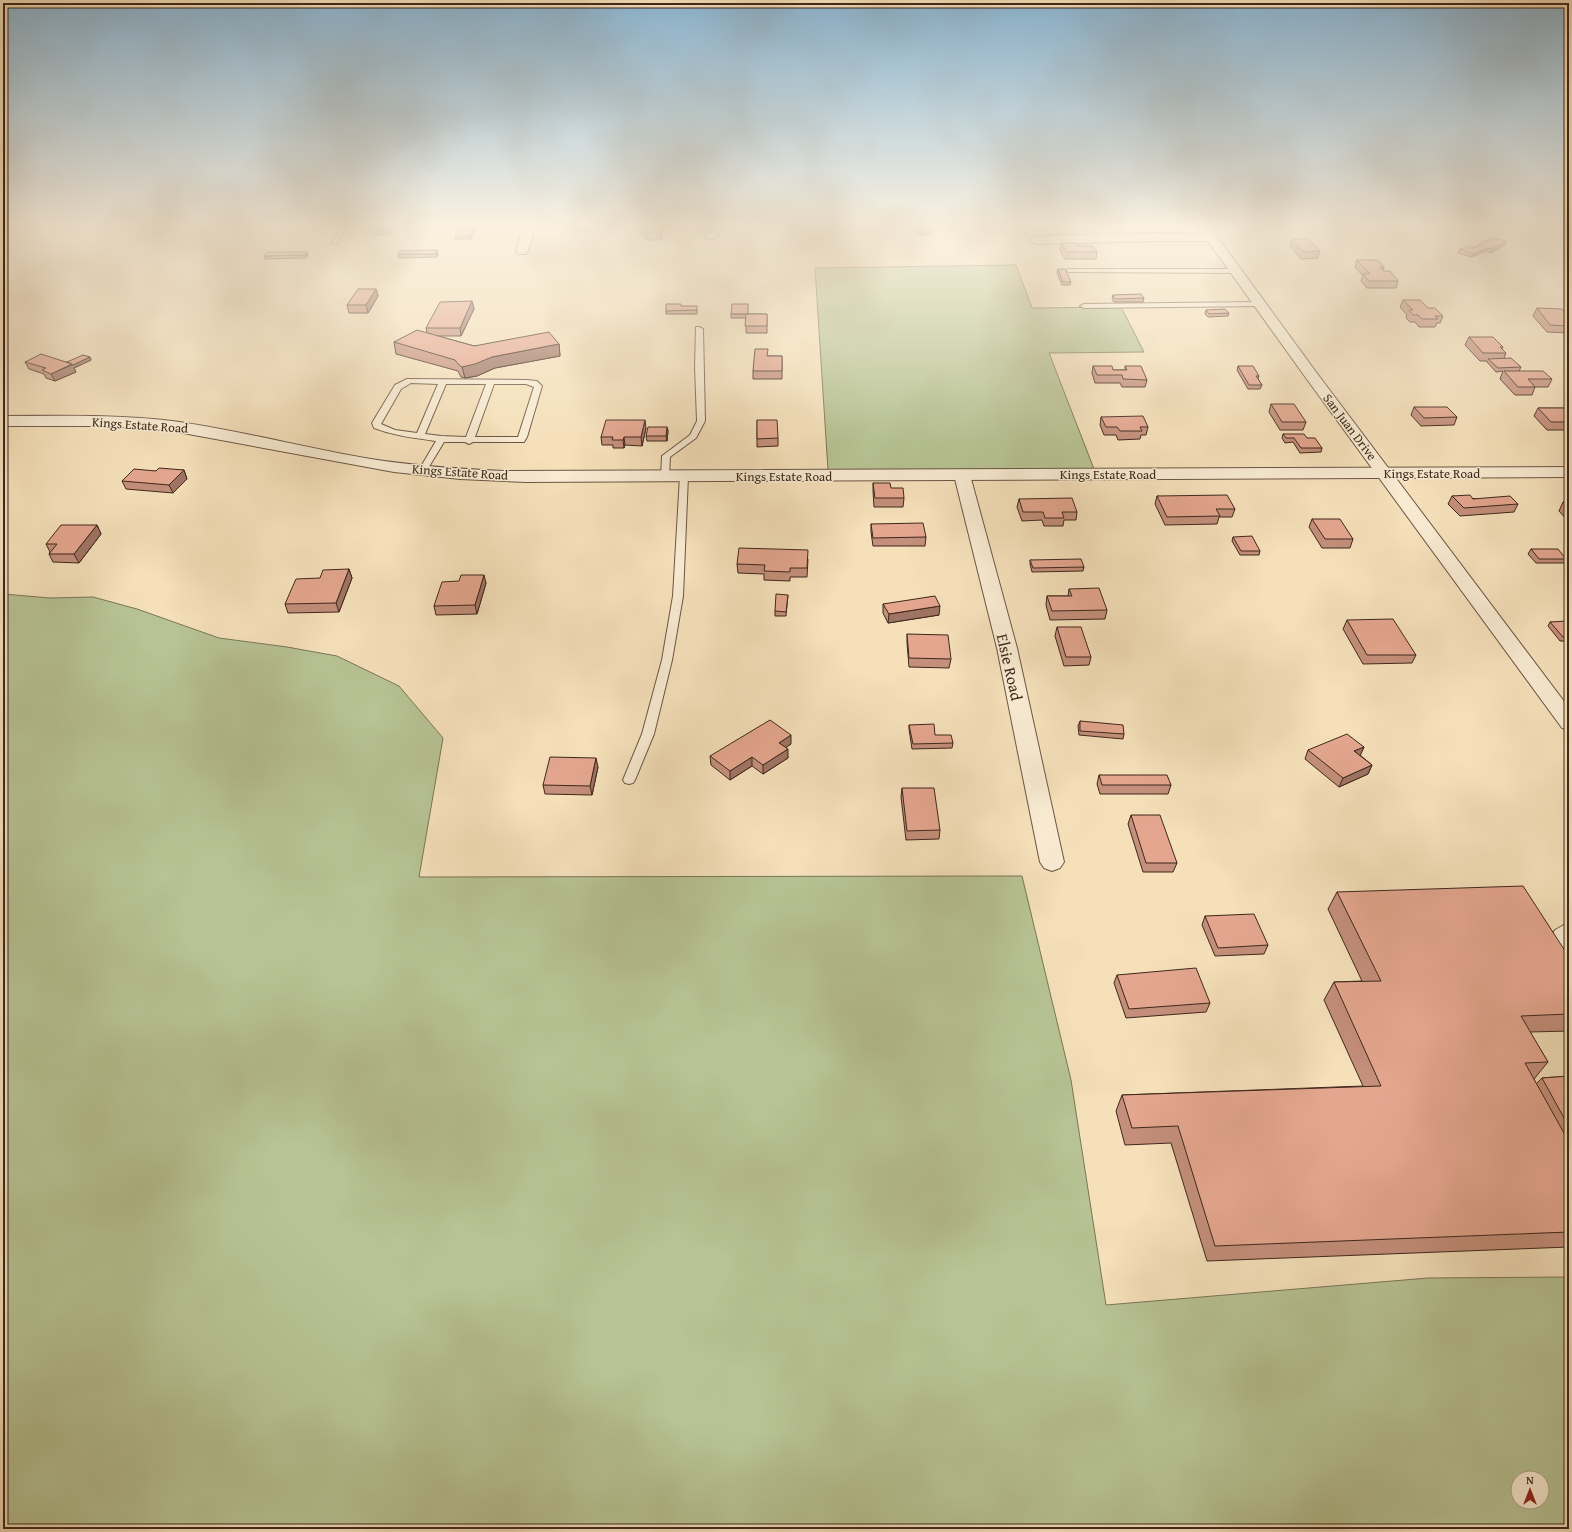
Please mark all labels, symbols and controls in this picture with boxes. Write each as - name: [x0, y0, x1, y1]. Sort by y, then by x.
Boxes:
- street label: San Juan Drive: [1319, 390, 1381, 464]
- street label: Kings Estate Road: [91, 412, 189, 438]
- street label: Kings Estate Road: [411, 459, 509, 485]
- street label: Kings Estate Road: [1384, 464, 1480, 483]
- street label: Kings Estate Road: [1060, 465, 1156, 484]
- street label: Kings Estate Road: [736, 467, 832, 486]
- street label: Elsie Road: [991, 631, 1029, 703]
- north arrow: [1510, 1470, 1550, 1510]
- text: N: [1526, 1472, 1534, 1488]

